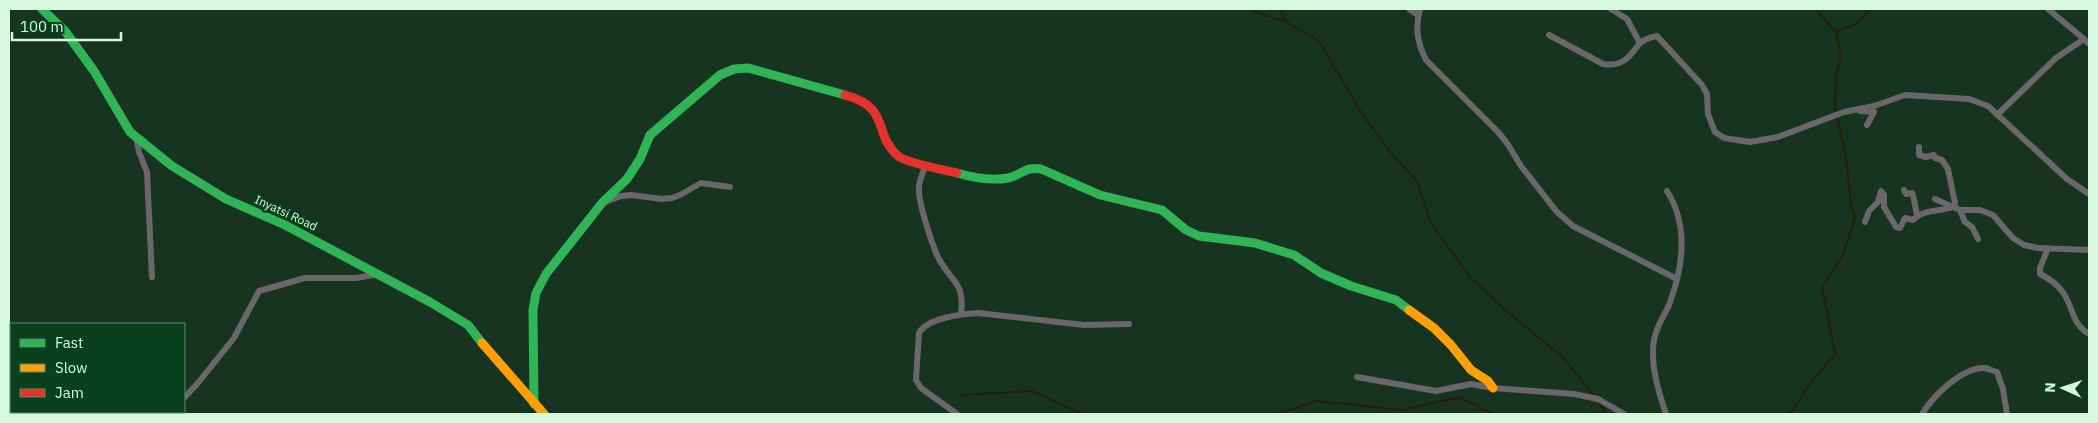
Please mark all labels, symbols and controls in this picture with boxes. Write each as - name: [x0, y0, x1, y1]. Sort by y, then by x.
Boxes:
- scale bar: [12, 10, 121, 42]
- text: 100 m: [20, 17, 64, 36]
- street label: Inyatsi Road: [253, 192, 320, 234]
- legend: [10, 323, 185, 413]
- text: Fast: [55, 333, 83, 352]
- text: Slow: [55, 358, 88, 377]
- north arrow: [2038, 363, 2088, 413]
- text: N: [2041, 382, 2059, 393]
- text: Jam: [55, 383, 84, 402]

